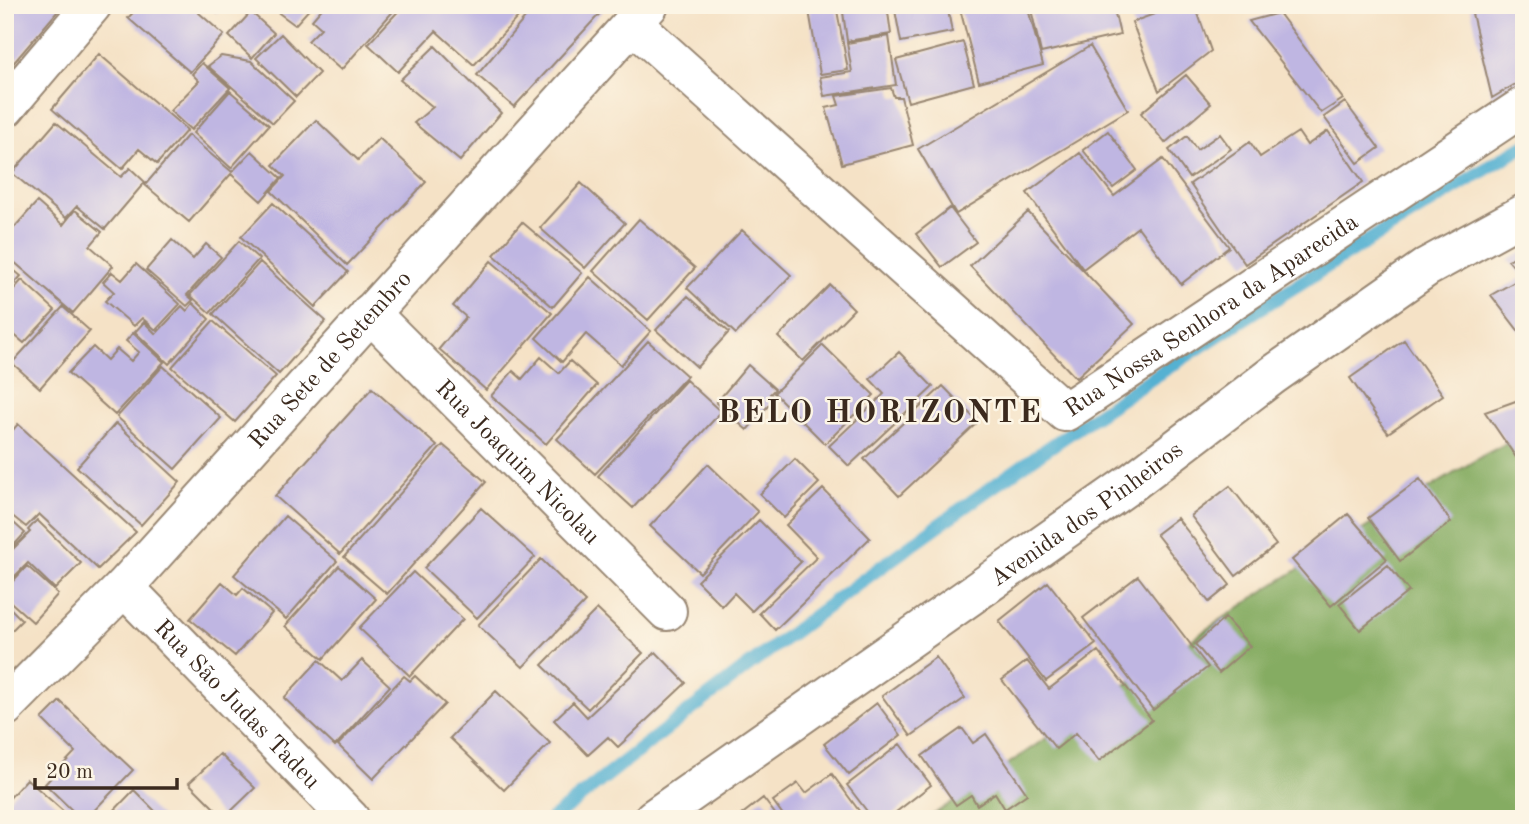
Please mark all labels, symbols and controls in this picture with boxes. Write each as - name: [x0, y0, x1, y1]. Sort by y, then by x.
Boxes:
- street label: Rua Nossa Senhora da Aparecida: [1061, 210, 1363, 423]
- street label: Rua Sete de Setembro: [245, 267, 417, 454]
- street label: Rua Joaquim Nicolau: [430, 376, 603, 550]
- district label: BELO HORIZONTE: [717, 398, 1043, 430]
- street label: Avenida dos Pinheiros: [987, 438, 1188, 592]
- street label: Rua São Judas Tadeu: [149, 616, 324, 794]
- scale bar: [35, 747, 177, 791]
- text: 20 m: [46, 762, 93, 783]

